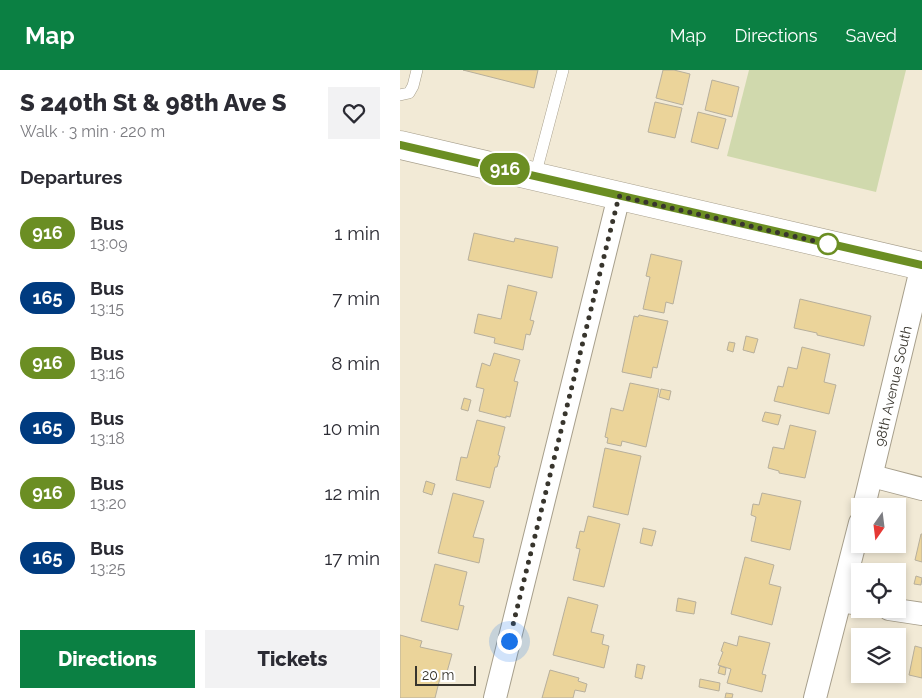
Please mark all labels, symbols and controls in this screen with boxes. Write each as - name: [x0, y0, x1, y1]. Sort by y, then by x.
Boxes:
- text: Map: [25, 21, 75, 50]
- text: Map: [670, 25, 706, 46]
- text: Directions: [734, 25, 818, 46]
- text: Saved: [846, 25, 897, 46]
- button: heart: [328, 87, 380, 139]
- text: S 240th St & 98th Ave S: [20, 88, 287, 117]
- text: Walk · 3 min · 220 m: [20, 122, 165, 141]
- line badge: 916: [476, 153, 534, 185]
- text: 916: [490, 158, 520, 179]
- text: Departures: [20, 166, 122, 188]
- text: Bus: [90, 212, 124, 234]
- text: 916: [32, 222, 63, 243]
- text: 1 min: [334, 222, 380, 244]
- unlabelled marker: [817, 233, 839, 255]
- text: 13:09: [90, 234, 128, 253]
- text: Bus: [90, 277, 124, 299]
- text: 165: [33, 287, 62, 308]
- text: 7 min: [332, 287, 380, 309]
- text: 13:15: [90, 299, 124, 318]
- street label: 98th Avenue South: [871, 324, 915, 448]
- text: Bus: [90, 342, 124, 364]
- text: 916: [32, 352, 63, 373]
- text: 8 min: [331, 352, 380, 374]
- text: 13:16: [90, 364, 125, 383]
- text: Bus: [90, 407, 124, 429]
- text: 165: [33, 417, 62, 438]
- text: 10 min: [323, 417, 380, 439]
- text: 13:18: [90, 429, 125, 448]
- text: Bus: [90, 472, 124, 494]
- text: 916: [32, 482, 63, 503]
- text: 12 min: [324, 482, 380, 504]
- text: 13:20: [90, 494, 127, 513]
- north arrow: [851, 498, 906, 552]
- map controls: [851, 498, 906, 683]
- text: Bus: [90, 537, 124, 559]
- text: 165: [33, 547, 62, 568]
- text: 17 min: [324, 547, 380, 569]
- text: 13:25: [90, 559, 125, 578]
- button: locate: [851, 563, 906, 618]
- button: layers: [851, 628, 906, 683]
- your location: [497, 629, 522, 654]
- button: Directions: [20, 630, 195, 688]
- button: Tickets: [205, 630, 380, 688]
- scale bar: [415, 663, 476, 686]
- text: 20 m: [422, 667, 454, 683]

